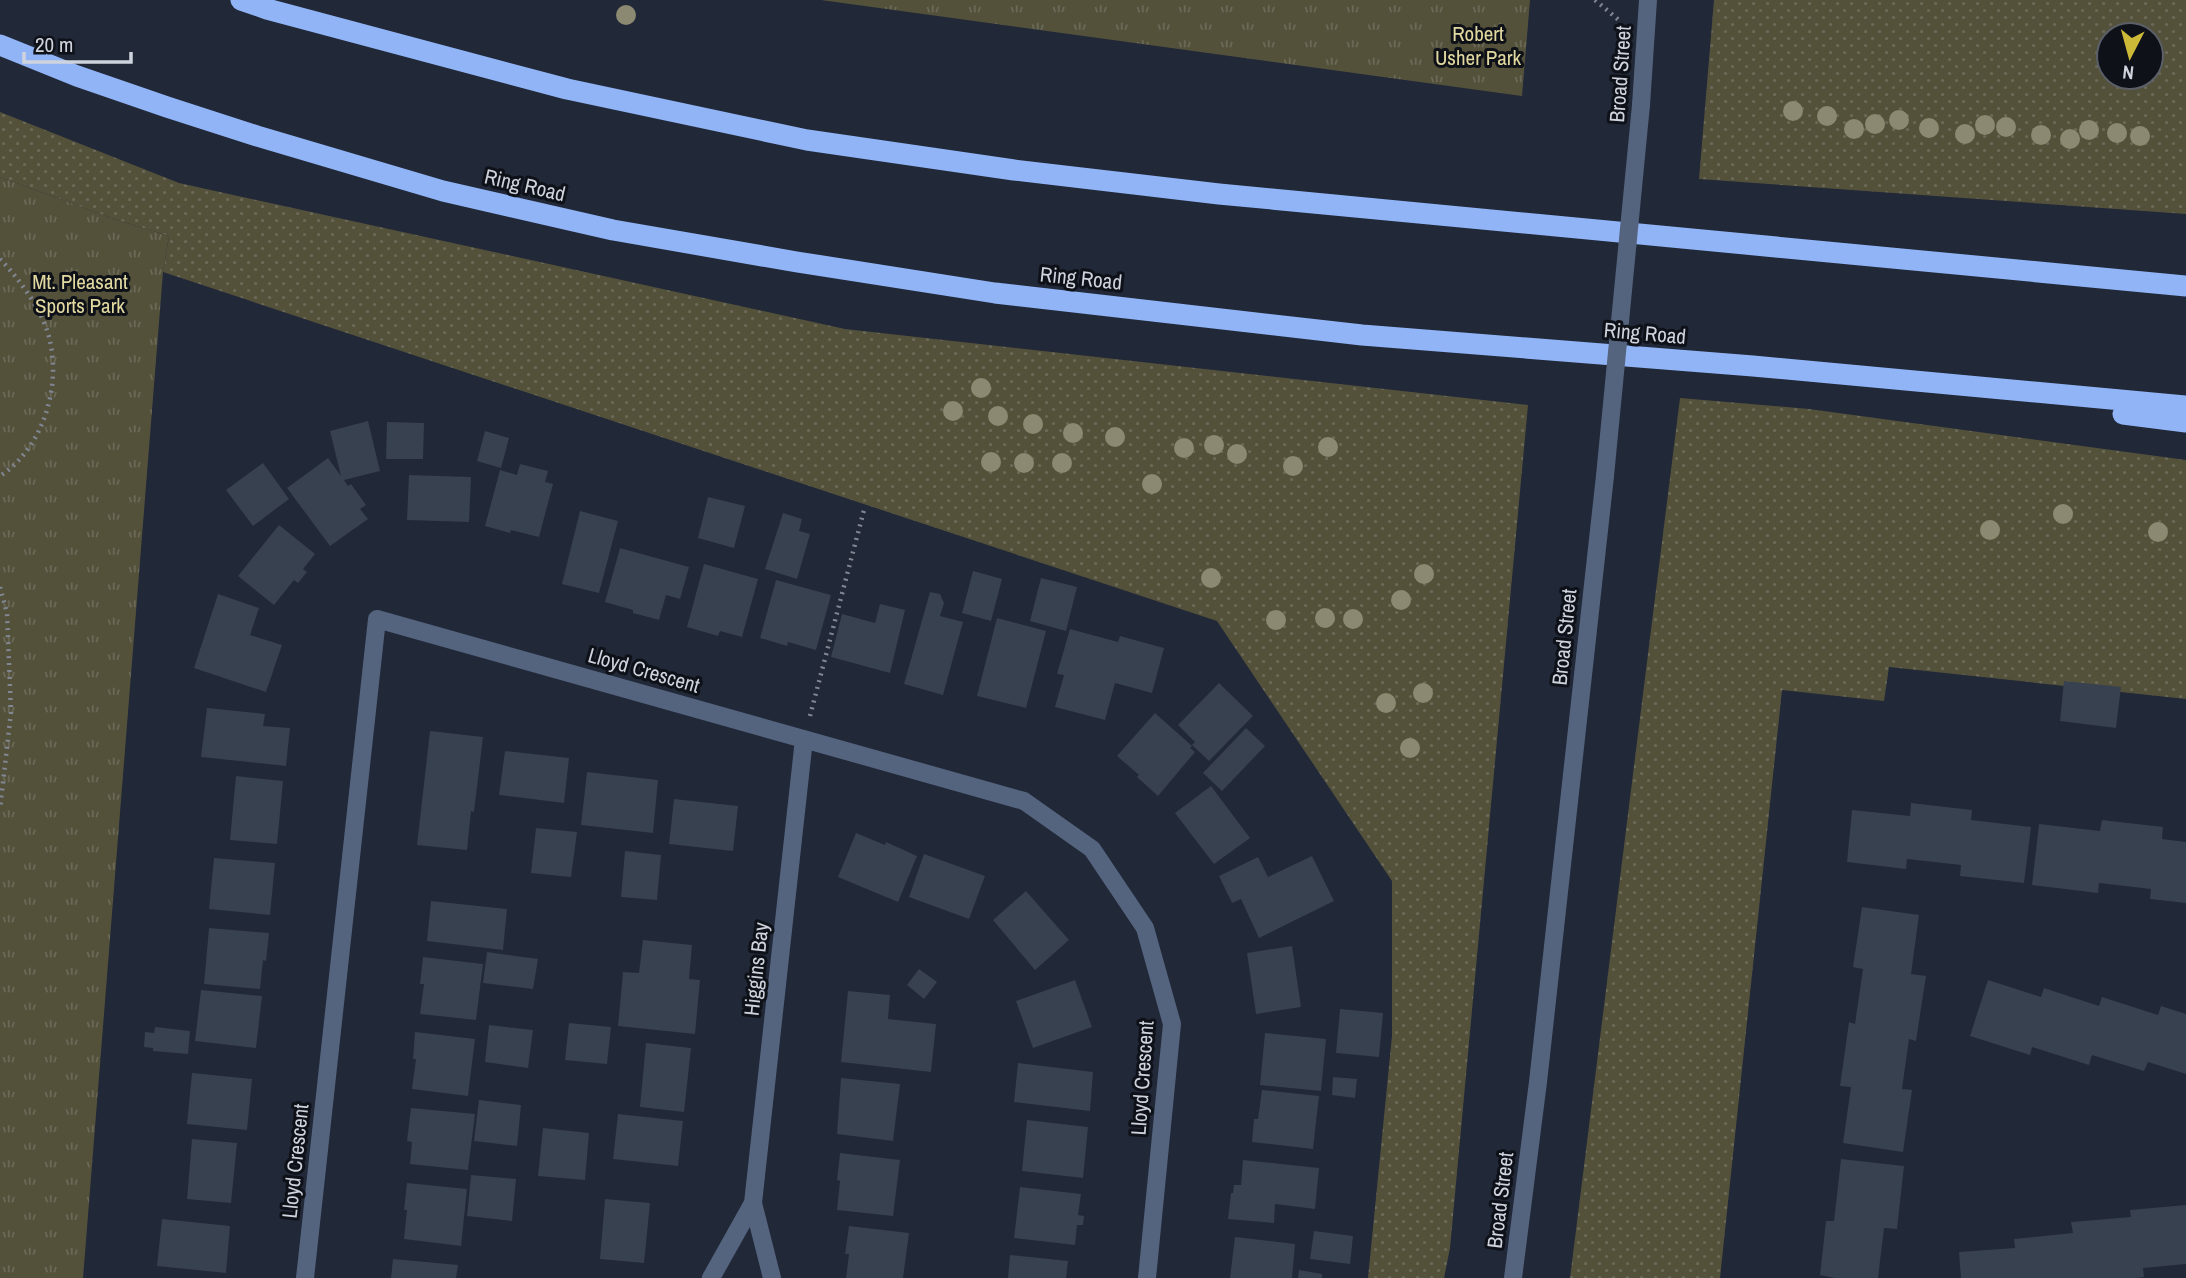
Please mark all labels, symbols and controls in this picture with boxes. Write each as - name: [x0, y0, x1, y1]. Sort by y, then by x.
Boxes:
- park label: Robert Usher Park: [1435, 19, 1521, 72]
- scale bar: [24, 21, 131, 65]
- north arrow: [2095, 21, 2165, 91]
- street label: Broad Street: [1602, 25, 1638, 123]
- text: 20 m: [35, 30, 73, 59]
- text: N: [2121, 59, 2135, 86]
- street label: Ring Road: [482, 162, 568, 208]
- street label: Ring Road: [1039, 259, 1123, 297]
- park label: Mt. Pleasant Sports Park: [32, 267, 128, 320]
- street label: Ring Road: [1603, 315, 1687, 351]
- street label: Broad Street: [1545, 587, 1583, 687]
- street label: Lloyd Crescent: [585, 640, 703, 700]
- street label: Higgins Bay: [737, 920, 775, 1017]
- street label: Lloyd Crescent: [1124, 1019, 1160, 1136]
- street label: Lloyd Crescent: [275, 1102, 315, 1220]
- street label: Broad Street: [1480, 1150, 1520, 1250]

